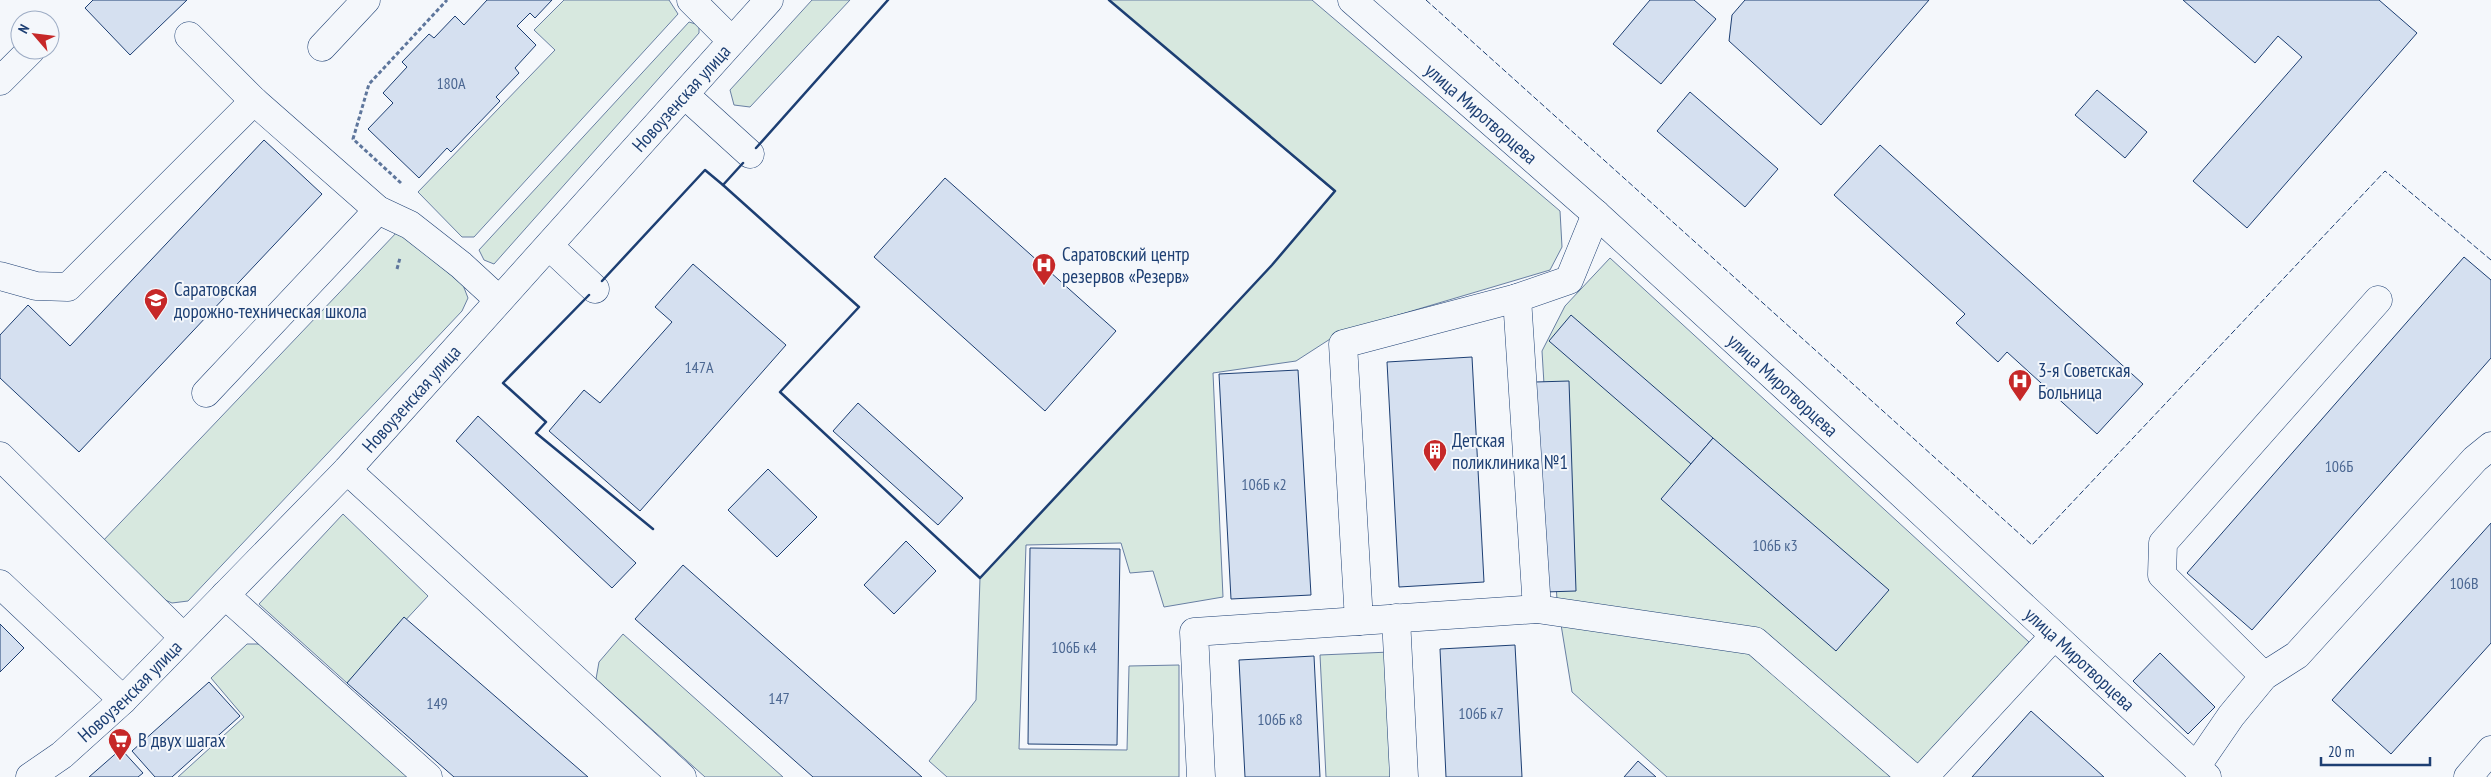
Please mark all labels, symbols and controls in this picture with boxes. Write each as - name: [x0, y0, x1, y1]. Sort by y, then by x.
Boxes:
- north arrow: [10, 10, 60, 60]
- text: N: [14, 21, 33, 36]
- street label: Новоузенская улица: [627, 39, 735, 157]
- street label: улица Миротворцева: [1420, 58, 1542, 169]
- house number: 180А: [436, 73, 466, 93]
- place label: Саратовский центр резервов «Резерв»: [1062, 242, 1190, 288]
- hospital icon: Саратовский центр резервов «Резерв»: [1031, 252, 1057, 286]
- place label: Саратовская дорожно-техническая школа: [174, 277, 367, 323]
- school or university icon: Саратовская дорожно-техническая школа: [143, 287, 169, 321]
- street label: улица Миротворцева: [1723, 328, 1843, 442]
- street label: Новоузенская улица: [357, 340, 466, 457]
- house number: 147А: [684, 357, 714, 377]
- place label: 3-я Советская Больница: [2038, 358, 2130, 404]
- hospital icon: 3-я Советская Больница: [2007, 368, 2033, 402]
- place label: Детская поликлиника №1: [1452, 428, 1568, 474]
- building icon: Детская поликлиника №1: [1422, 438, 1448, 472]
- house number: 106Б: [2325, 456, 2353, 476]
- house number: 106Б к2: [1241, 474, 1287, 494]
- house number: 106Б к3: [1752, 535, 1798, 555]
- house number: 106В: [2449, 573, 2479, 593]
- street label: улица Миротворцева: [2020, 602, 2140, 716]
- street label: Новоузенская улица: [73, 635, 187, 747]
- house number: 106Б к4: [1051, 637, 1097, 657]
- house number: 147: [768, 688, 790, 708]
- house number: 149: [426, 693, 448, 713]
- house number: 106Б к7: [1458, 703, 1504, 723]
- house number: 106Б к8: [1257, 709, 1303, 729]
- supermarket icon: В двух шагах: [107, 727, 133, 761]
- place label: В двух шагах: [138, 728, 226, 752]
- scale bar: [2321, 734, 2430, 766]
- text: 20 m: [2328, 742, 2354, 761]

